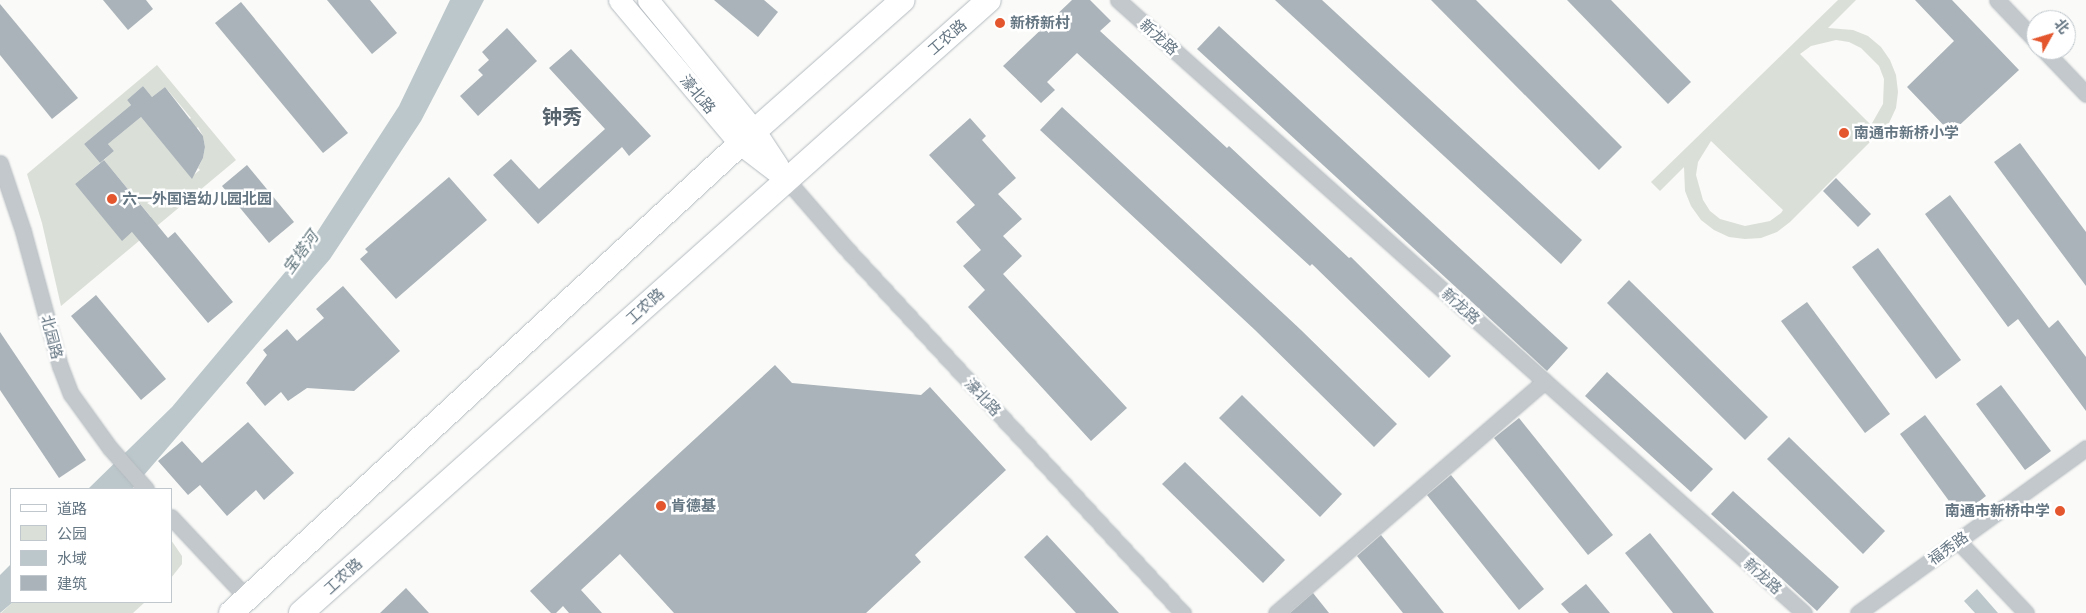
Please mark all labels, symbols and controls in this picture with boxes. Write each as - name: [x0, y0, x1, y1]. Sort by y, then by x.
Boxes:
- north arrow: [2026, 10, 2076, 60]
- place label: 新桥新村: [1010, 14, 1070, 32]
- street label: 工农路: [924, 15, 970, 59]
- street label: 新龙路: [1136, 15, 1182, 59]
- text: 北: [2051, 16, 2073, 37]
- marker: 新桥新村: [994, 17, 1006, 29]
- street label: 濠北路: [677, 71, 719, 117]
- district label: 钟秀: [542, 105, 582, 129]
- place label: 南通市新桥小学: [1854, 124, 1959, 142]
- marker: 南通市新桥小学: [1838, 127, 1850, 139]
- place label: 六一外国语幼儿园北园: [122, 190, 272, 208]
- marker: 六一外国语幼儿园北园: [106, 193, 118, 205]
- water label: 宝塔河: [279, 228, 323, 278]
- street label: 工农路: [622, 284, 668, 328]
- street label: 新龙路: [1438, 284, 1484, 328]
- street label: 北园路: [37, 313, 67, 361]
- street label: 濠北路: [961, 374, 1005, 420]
- legend: [10, 488, 172, 603]
- place label: 肯德基: [671, 497, 716, 515]
- text: 道路: [57, 500, 87, 517]
- marker: 肯德基: [655, 500, 667, 512]
- place label: 南通市新桥中学: [1945, 502, 2050, 520]
- marker: 南通市新桥中学: [2054, 505, 2066, 517]
- text: 公园: [57, 525, 87, 542]
- street label: 福秀路: [1925, 527, 1971, 569]
- text: 水域: [57, 550, 87, 567]
- street label: 工农路: [320, 554, 366, 598]
- street label: 新龙路: [1740, 554, 1786, 598]
- text: 建筑: [57, 575, 87, 592]

